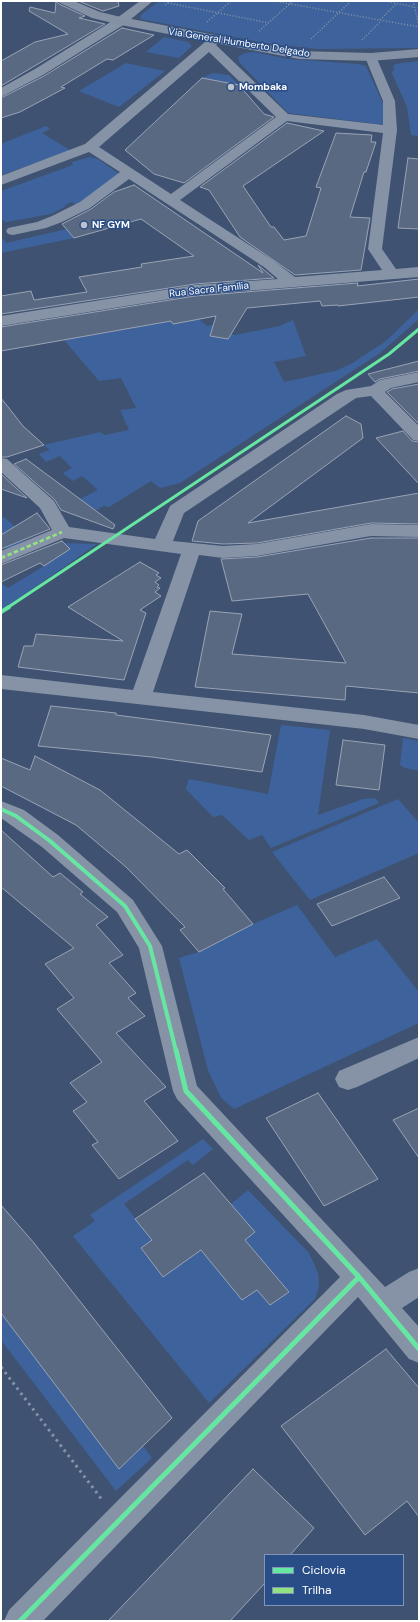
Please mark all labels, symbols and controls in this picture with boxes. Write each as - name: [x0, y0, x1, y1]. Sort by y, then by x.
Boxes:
- street label: Via General Humberto Delgado: [167, 26, 311, 60]
- place label: Mombaka: [239, 81, 287, 93]
- marker: Mombaka: [226, 82, 236, 92]
- place label: NF GYM: [92, 219, 130, 231]
- marker: NF GYM: [79, 220, 89, 230]
- street label: Rua Sacra Família: [168, 280, 250, 300]
- legend: [264, 1554, 404, 1606]
- text: Ciclovia: [302, 1562, 346, 1578]
- text: Trilha: [302, 1582, 331, 1598]

